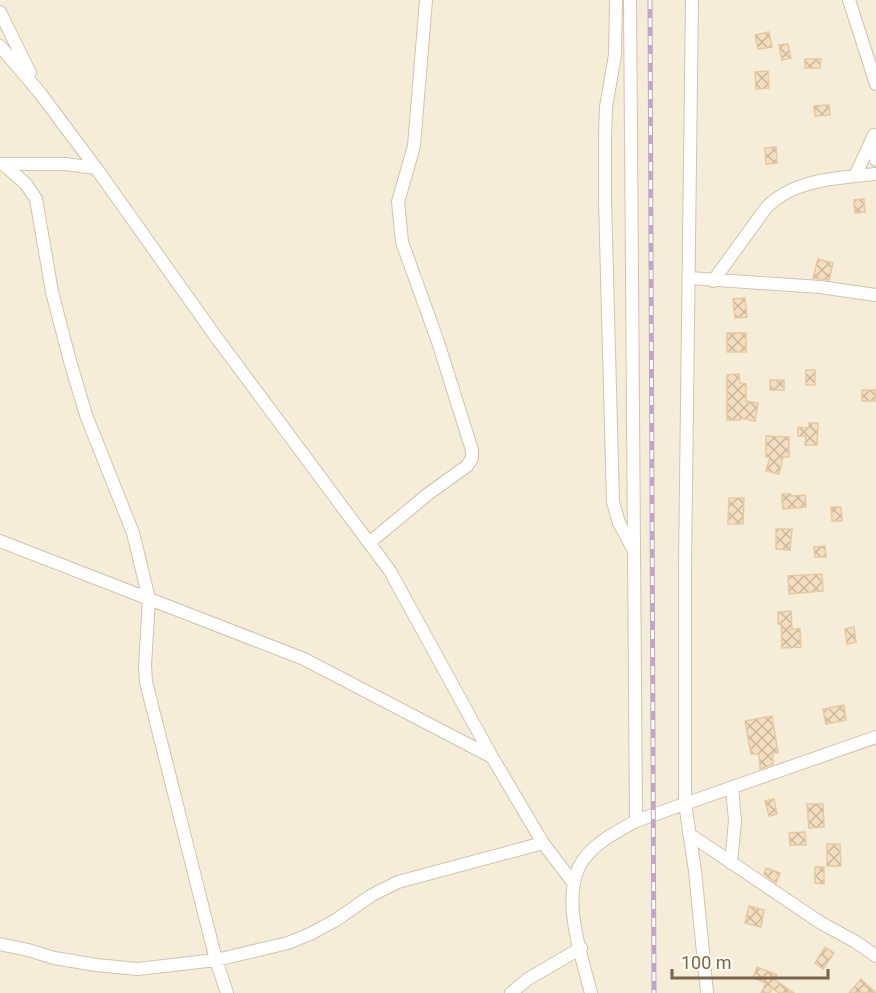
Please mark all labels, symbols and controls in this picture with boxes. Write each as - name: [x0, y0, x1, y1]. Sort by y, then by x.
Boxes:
- scale bar: [672, 942, 828, 980]
- text: 100 m: [681, 952, 732, 973]

